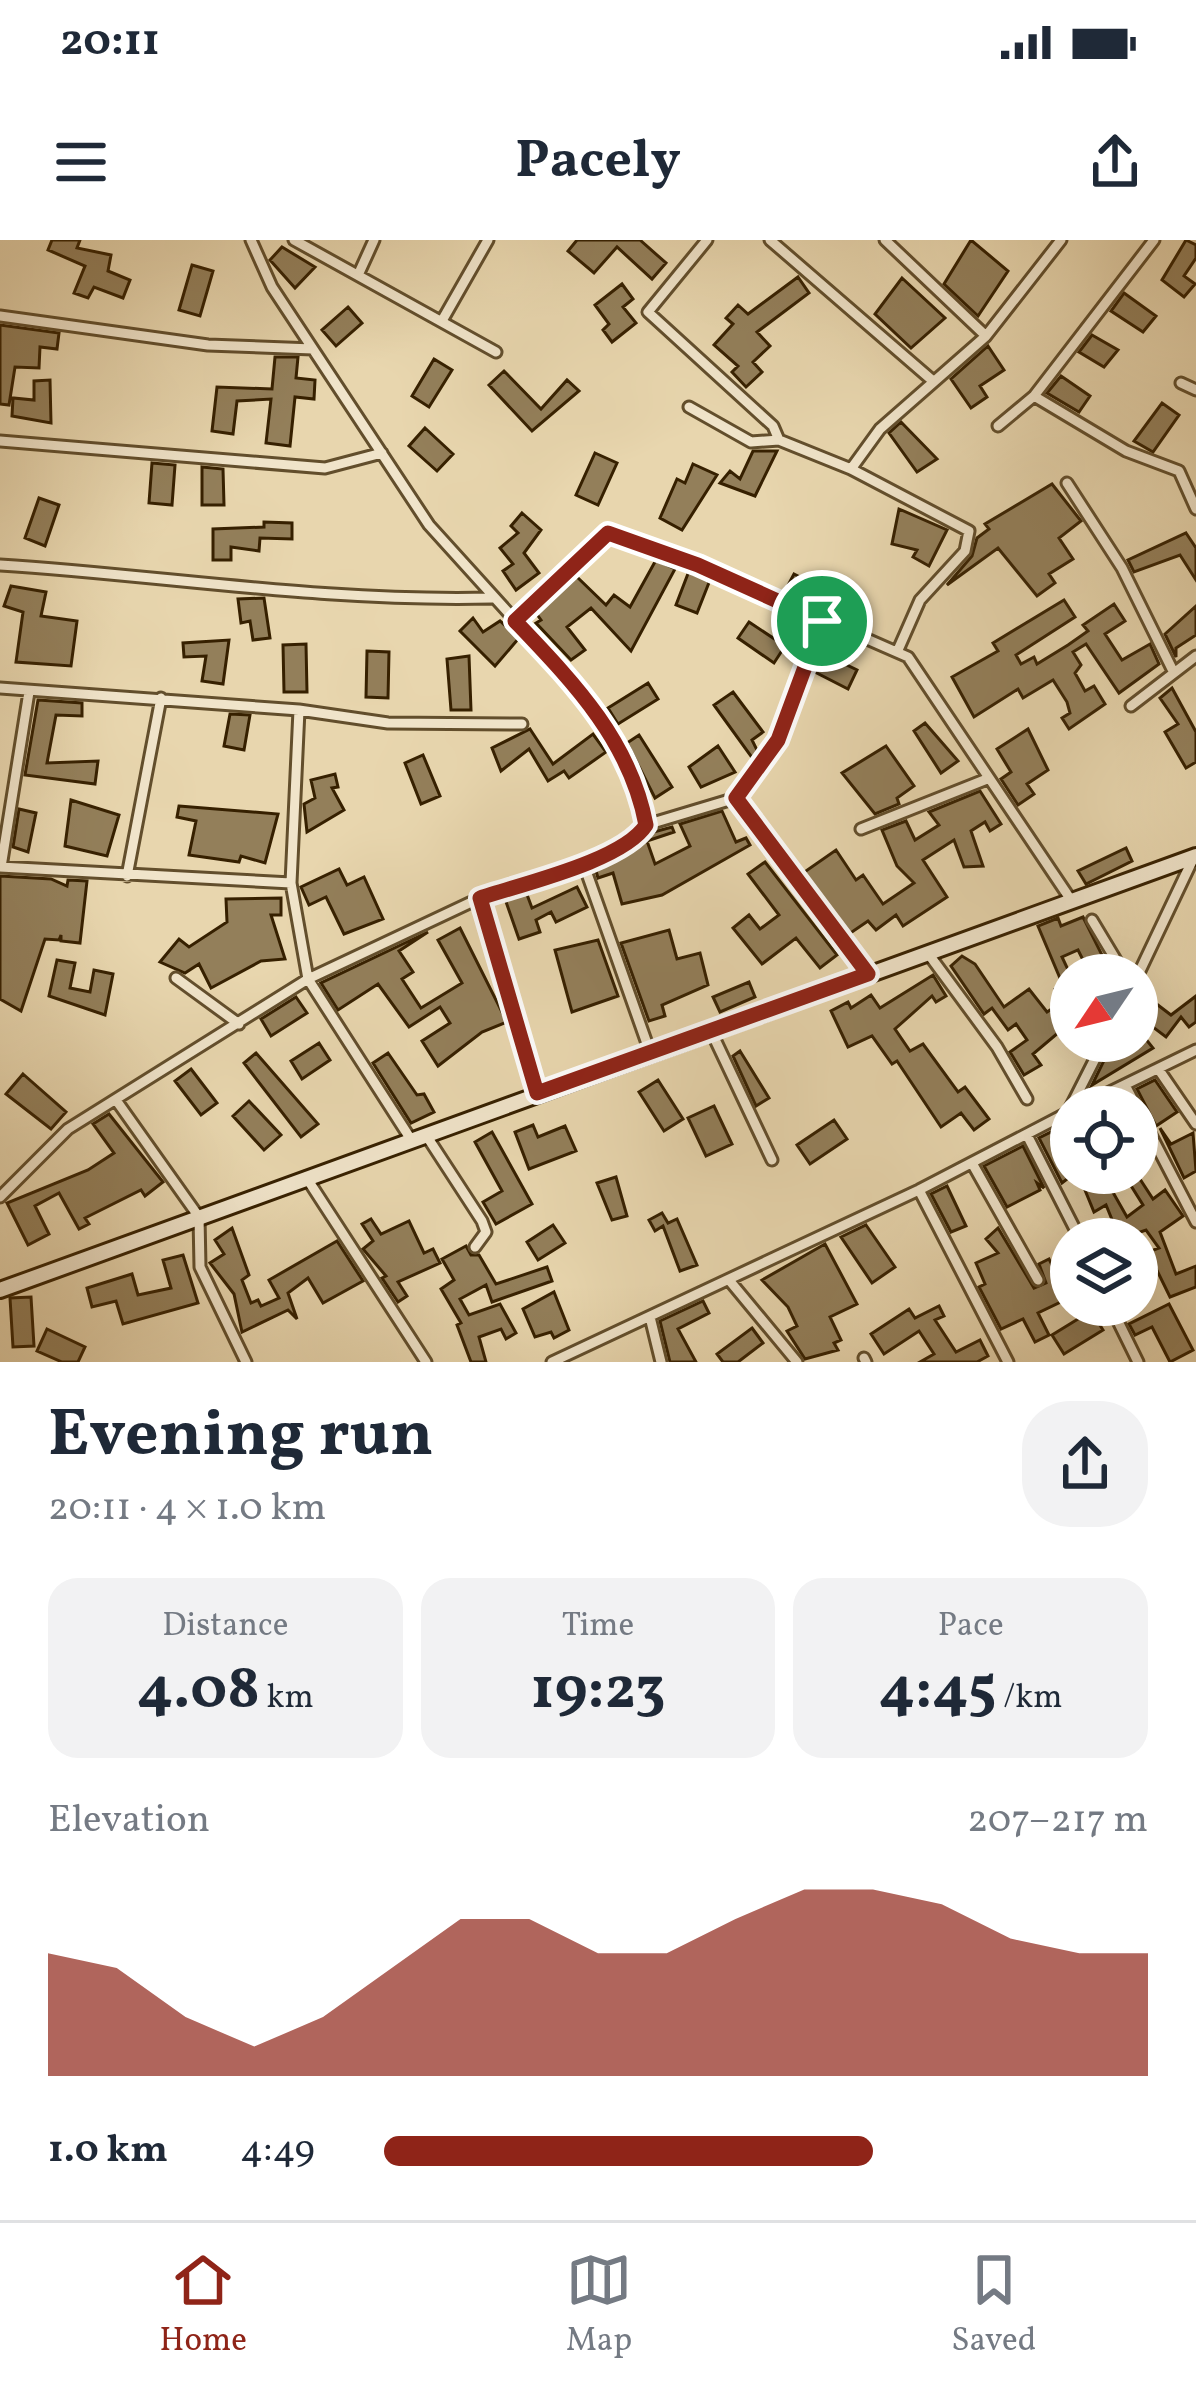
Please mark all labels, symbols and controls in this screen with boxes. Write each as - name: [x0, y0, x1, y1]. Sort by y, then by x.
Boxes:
- text: 20:11: [60, 11, 160, 74]
- text: Pacely: [515, 125, 681, 200]
- icon: menu: [48, 129, 114, 195]
- icon: share: [1082, 129, 1148, 195]
- pin: [771, 570, 873, 672]
- icon: arrive: [789, 588, 855, 654]
- north arrow: [1050, 954, 1158, 1062]
- map controls: [1050, 954, 1158, 1326]
- button: locate: [1050, 1086, 1158, 1194]
- button: layers: [1050, 1218, 1158, 1326]
- text: Evening run: [48, 1391, 434, 1483]
- button: share: [1022, 1401, 1148, 1527]
- text: 20:11 · 4 × 1.0 km: [48, 1482, 326, 1536]
- text: Distance: [162, 1604, 288, 1650]
- text: Time: [562, 1604, 634, 1650]
- text: Pace: [938, 1604, 1004, 1650]
- text: 4.08: [137, 1650, 260, 1733]
- text: 19:23: [530, 1650, 666, 1733]
- text: 4:45: [879, 1650, 997, 1733]
- text: km: [260, 1676, 314, 1722]
- text: /km: [997, 1676, 1062, 1722]
- text: Elevation: [48, 1794, 210, 1848]
- text: 207–217 m: [967, 1794, 1148, 1848]
- text: 1.0 km: [48, 2124, 168, 2178]
- text: 4:49: [240, 2124, 315, 2178]
- tab: Home: [160, 2247, 247, 2365]
- tab: Map: [566, 2247, 632, 2365]
- tab: Saved: [951, 2247, 1036, 2365]

